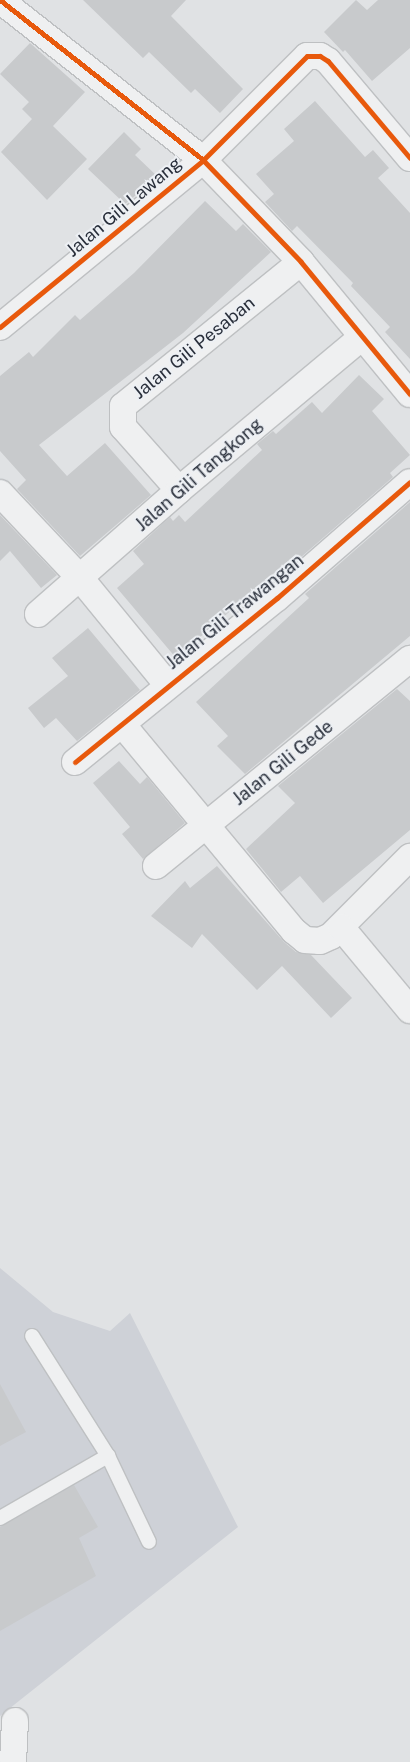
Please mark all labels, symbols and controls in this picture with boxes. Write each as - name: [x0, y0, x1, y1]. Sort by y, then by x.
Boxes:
- street label: Jalan Gili Lawang: [62, 152, 186, 262]
- street label: Jalan Gili Pesaban: [129, 292, 259, 404]
- street label: Jalan Gili Tangkong: [131, 414, 267, 536]
- street label: Jalan Gili Trawangan: [162, 550, 308, 674]
- street label: Jalan Gili Gede: [228, 716, 338, 810]

